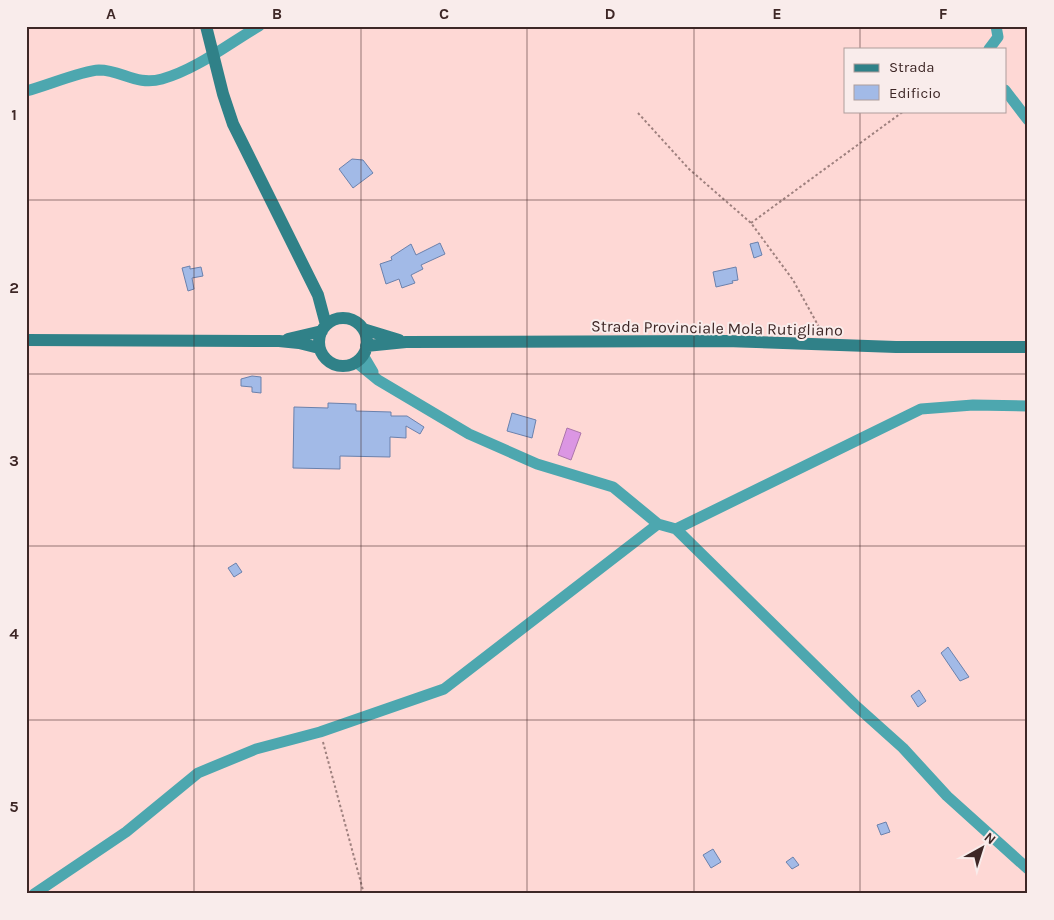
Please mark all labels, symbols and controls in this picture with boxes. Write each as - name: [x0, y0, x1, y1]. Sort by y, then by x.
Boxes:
- text: A: [106, 4, 116, 23]
- text: B: [272, 4, 282, 23]
- text: C: [439, 4, 449, 23]
- text: D: [605, 4, 616, 23]
- text: E: [772, 4, 782, 23]
- text: F: [939, 4, 948, 23]
- legend: [844, 48, 1006, 112]
- text: Strada: [889, 58, 935, 76]
- text: Edificio: [889, 84, 941, 102]
- text: 1: [11, 105, 17, 124]
- text: 2: [9, 278, 19, 297]
- street label: Strada Provinciale Mola Rutigliano: [591, 316, 843, 340]
- text: 3: [9, 451, 19, 470]
- text: 4: [9, 624, 19, 643]
- text: 5: [9, 797, 19, 816]
- north arrow: [956, 822, 1006, 872]
- text: N: [981, 829, 999, 848]

